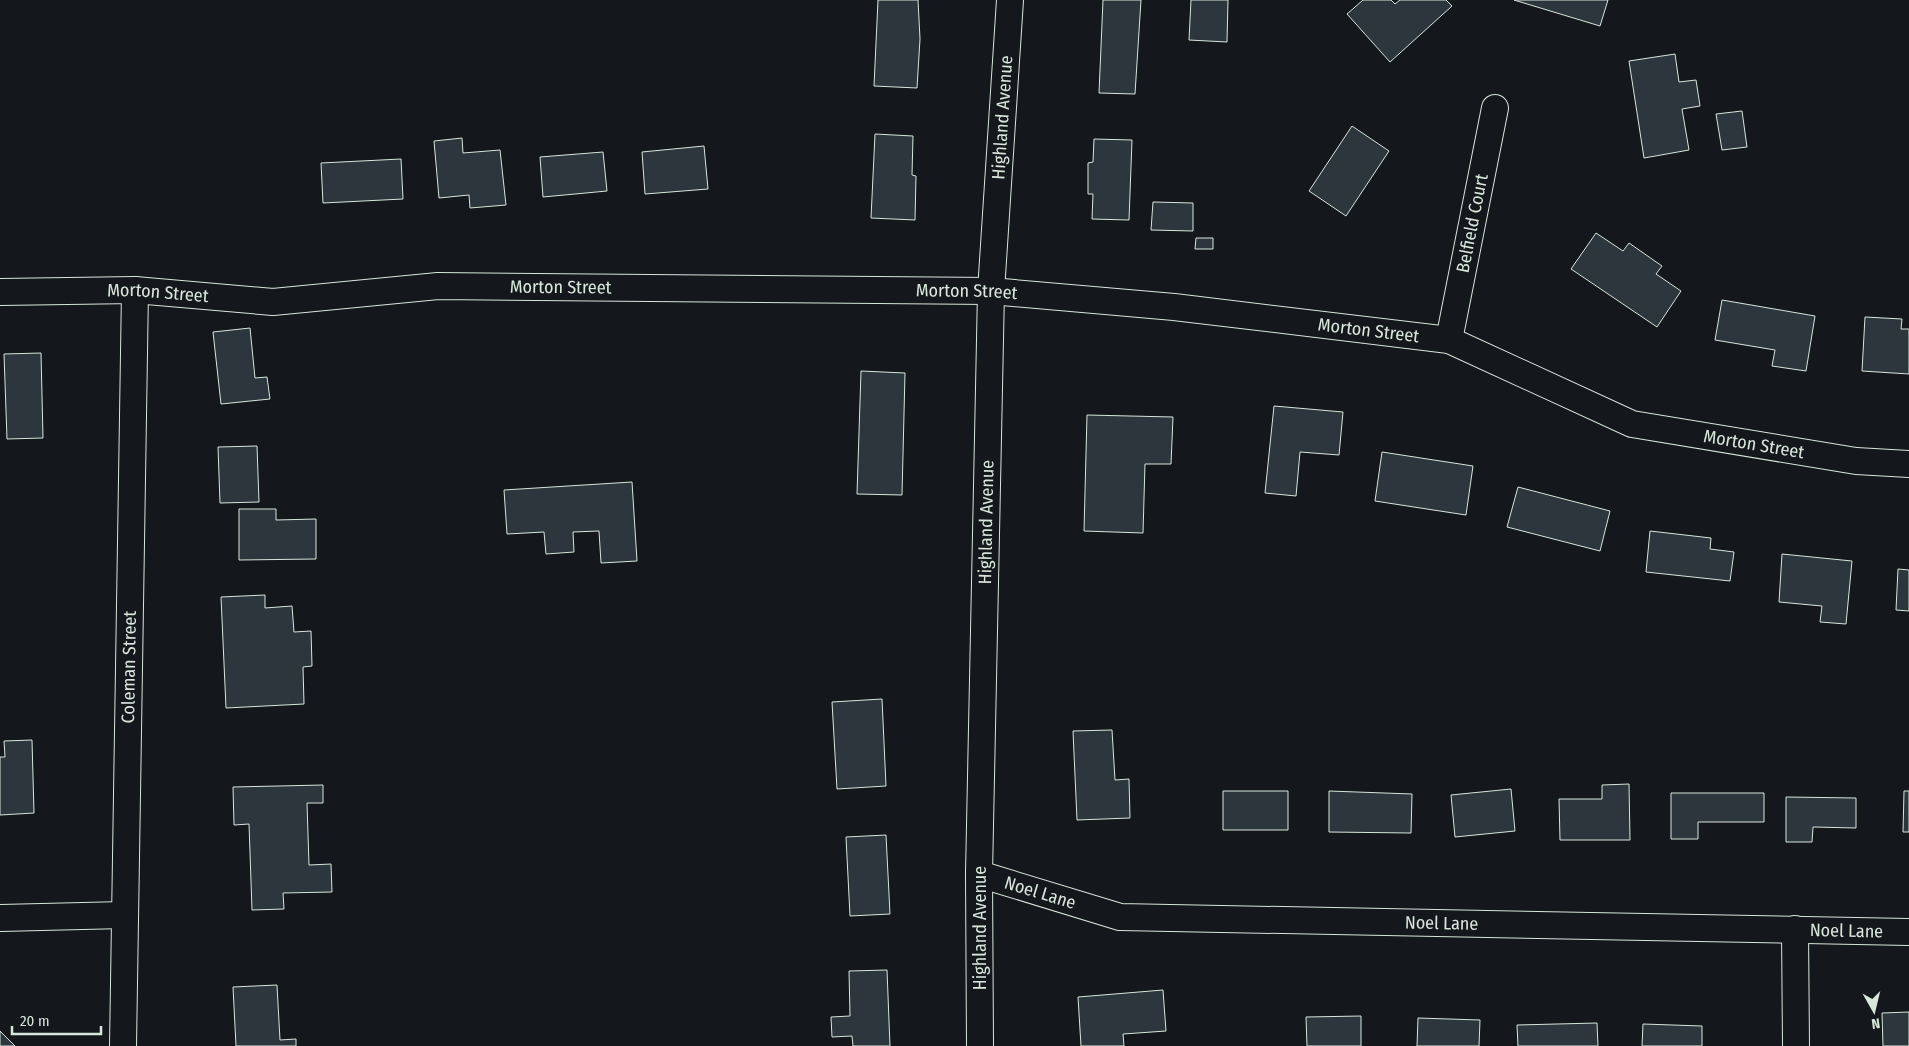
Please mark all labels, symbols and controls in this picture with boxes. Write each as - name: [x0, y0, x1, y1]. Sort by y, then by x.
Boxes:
- street label: Highland Avenue: [987, 55, 1017, 180]
- street label: Belfield Court: [1452, 172, 1493, 275]
- street label: Morton Street: [510, 276, 612, 299]
- street label: Morton Street: [107, 279, 210, 307]
- street label: Morton Street: [916, 279, 1018, 304]
- street label: Morton Street: [1317, 313, 1420, 347]
- street label: Morton Street: [1702, 425, 1806, 463]
- street label: Highland Avenue: [974, 460, 999, 585]
- street label: Coleman Street: [117, 610, 141, 723]
- street label: Highland Avenue: [969, 866, 991, 990]
- street label: Noel Lane: [1002, 871, 1079, 914]
- street label: Noel Lane: [1405, 911, 1479, 935]
- street label: Noel Lane: [1810, 919, 1883, 943]
- north arrow: [1849, 986, 1899, 1036]
- scale bar: [12, 1004, 101, 1036]
- text: 20 m: [20, 1012, 50, 1030]
- text: N: [1870, 1014, 1881, 1032]

